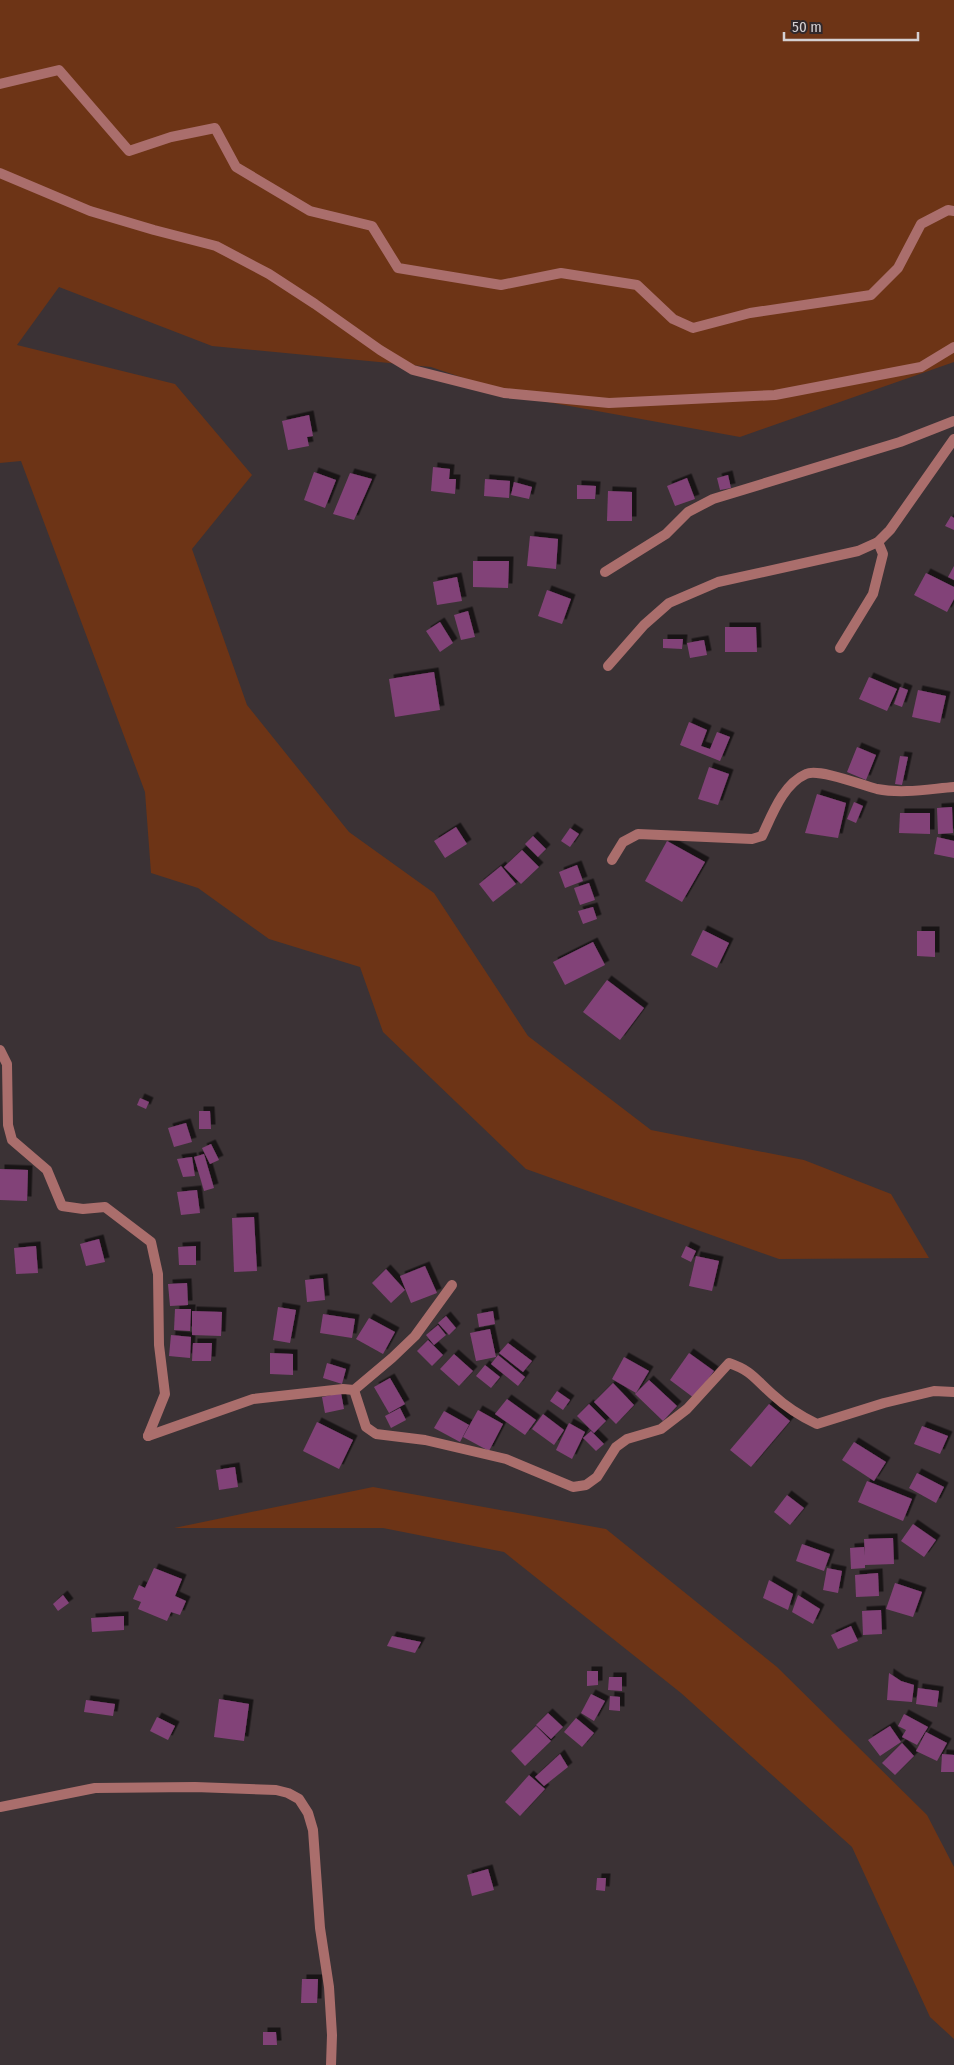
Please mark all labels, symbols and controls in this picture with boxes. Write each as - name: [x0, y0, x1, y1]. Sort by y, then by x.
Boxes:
- scale bar: [784, 10, 918, 42]
- text: 50 m: [792, 18, 822, 36]

